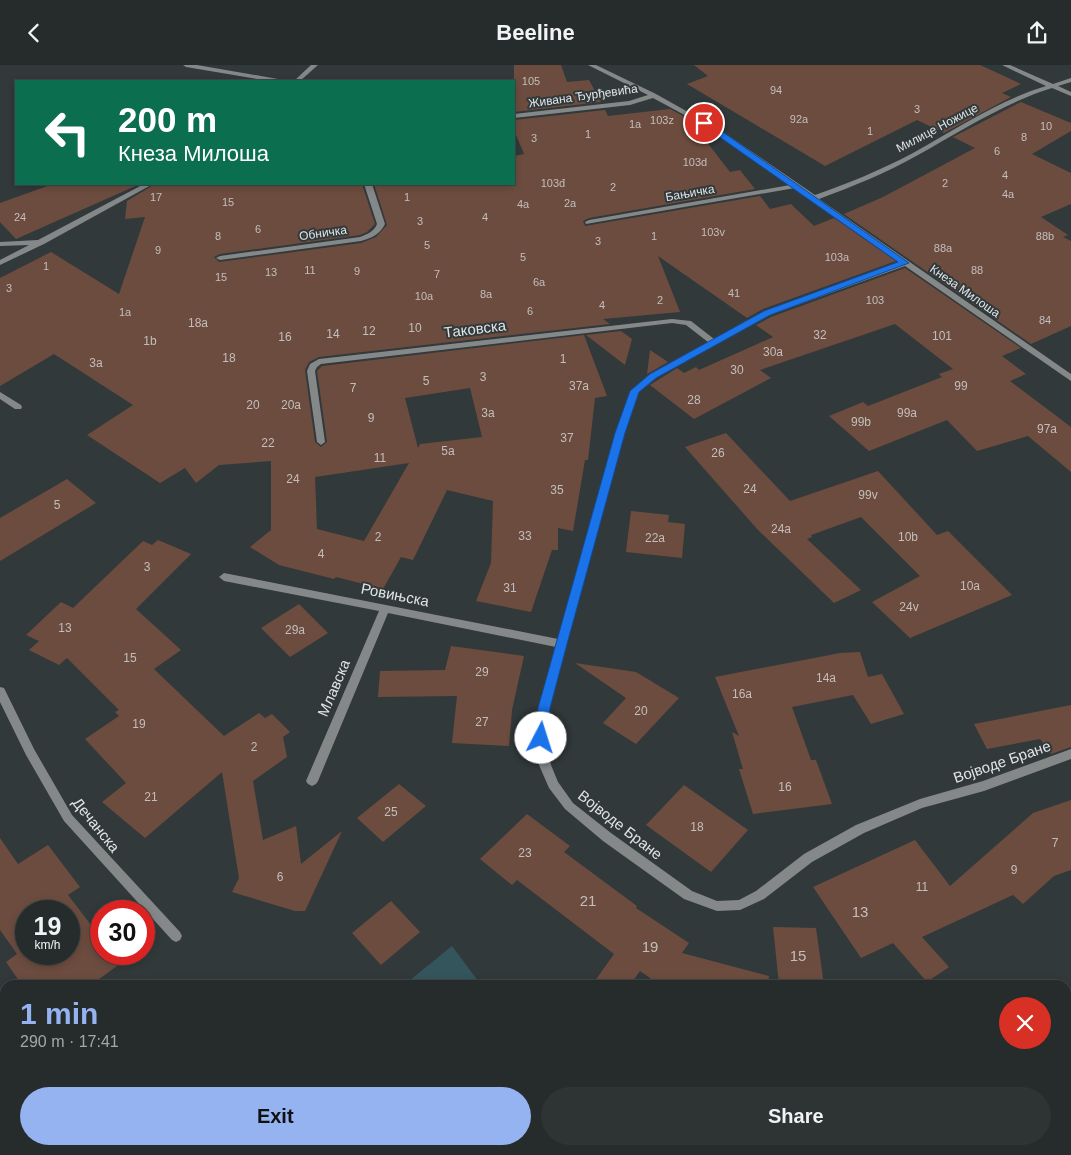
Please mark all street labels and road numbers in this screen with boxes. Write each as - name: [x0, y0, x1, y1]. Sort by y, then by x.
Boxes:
- street label: Живана Ђурђевића: [528, 81, 639, 111]
- street label: Милице Ножице: [894, 100, 981, 155]
- street label: Бањичка: [664, 182, 716, 204]
- street label: Обничка: [298, 223, 348, 243]
- street label: Кнеза Милоша: [927, 262, 1003, 321]
- street label: Таковска: [443, 316, 508, 341]
- street label: Ровињска: [360, 580, 431, 610]
- street label: Млавска: [314, 656, 353, 719]
- street label: Војводе Бране: [951, 737, 1053, 786]
- street label: Војводе Бране: [575, 787, 666, 863]
- street label: Дечанска: [69, 794, 124, 856]

